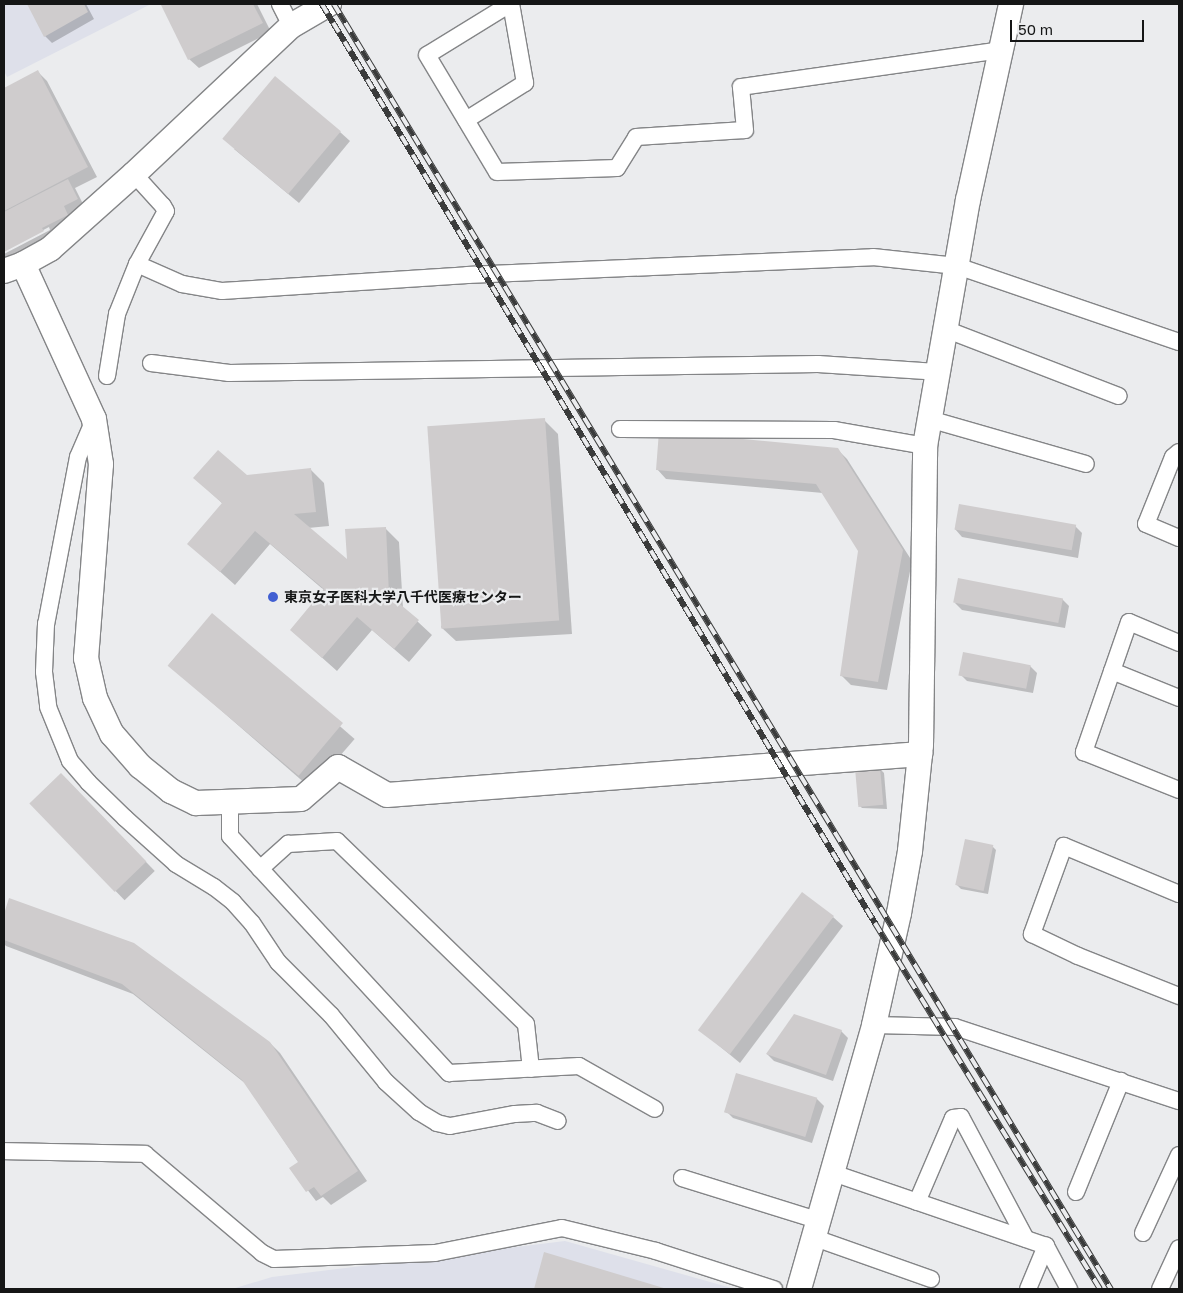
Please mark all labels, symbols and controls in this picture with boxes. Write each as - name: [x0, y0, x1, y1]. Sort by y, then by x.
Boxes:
- scale bar: [1013, 10, 1147, 42]
- text: 50 m: [1018, 20, 1053, 38]
- place label: 東京女子医科大学八千代医療センター: [284, 589, 522, 605]
- marker: 東京女子医科大学八千代医療センター: [266, 590, 280, 604]

